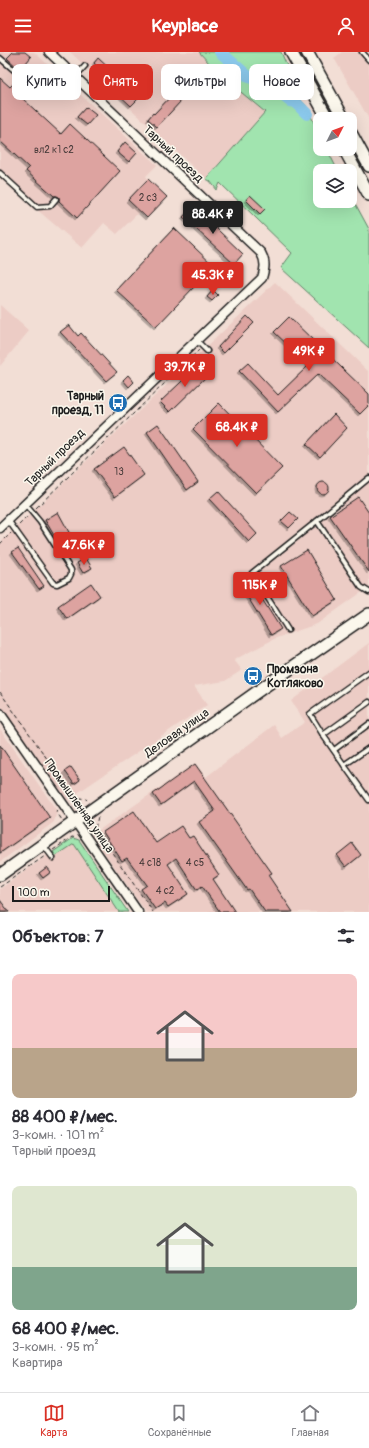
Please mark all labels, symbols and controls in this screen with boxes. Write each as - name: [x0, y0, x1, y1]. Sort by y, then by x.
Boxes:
- icon: menu: [12, 15, 34, 37]
- text: Keyplace: [151, 15, 218, 38]
- icon: person: [335, 15, 357, 37]
- chip: Купить: [12, 64, 81, 100]
- chip: Снять: [89, 64, 153, 100]
- chip: Фильтры: [161, 64, 241, 100]
- chip: Новое: [249, 64, 314, 100]
- north arrow: [313, 112, 357, 156]
- map controls: [313, 112, 357, 208]
- street label: Тарный проезд: [140, 122, 207, 186]
- house number: вл2 к1 с2: [34, 144, 74, 156]
- button: layers: [313, 164, 357, 208]
- house number: 2 с3: [139, 192, 158, 204]
- pin: 88.4K ₽: [176, 201, 250, 235]
- text: 88.4K ₽: [192, 206, 234, 222]
- pin: 45.3K ₽: [176, 262, 250, 296]
- text: 45.3K ₽: [191, 267, 235, 283]
- pin: 49K ₽: [281, 338, 337, 372]
- text: 49K ₽: [293, 343, 325, 359]
- pin: 39.7K ₽: [148, 354, 222, 388]
- text: 39.7K ₽: [164, 359, 206, 375]
- place label: Тарный проезд, 11: [52, 389, 104, 418]
- bus stop icon: Тарный проезд, 11: [107, 392, 129, 414]
- pin: 68.4K ₽: [200, 414, 274, 448]
- text: 68.4K ₽: [216, 419, 258, 435]
- street label: Тарный проезд: [22, 425, 89, 490]
- house number: 13: [114, 466, 124, 478]
- pin: 47.6K ₽: [47, 532, 121, 566]
- text: 47.6K ₽: [62, 537, 106, 553]
- pin: 115K ₽: [227, 572, 293, 606]
- text: 115K ₽: [242, 577, 278, 593]
- place label: Промзона Котляково: [267, 662, 324, 691]
- bus stop icon: Промзона Котляково: [242, 665, 264, 687]
- street label: Деловая улица: [141, 705, 213, 761]
- street label: Промышленная улица: [41, 756, 117, 856]
- house number: 4 с18: [139, 857, 161, 869]
- house number: 4 с5: [186, 857, 204, 869]
- scale bar: [12, 884, 110, 903]
- house number: 4 с2: [156, 885, 175, 897]
- text: 100 m: [18, 886, 49, 899]
- icon: filters: [335, 925, 357, 947]
- text: Объектов: 7: [12, 926, 103, 947]
- icon: home: [149, 1000, 221, 1072]
- text: 88 400 ₽/мес.: [12, 1106, 118, 1127]
- text: 3-комн. · 101 m²: [12, 1127, 104, 1143]
- text: Тарный проезд: [12, 1143, 96, 1159]
- icon: home: [149, 1212, 221, 1284]
- text: 68 400 ₽/мес.: [12, 1318, 119, 1339]
- text: 3-комн. · 95 m²: [12, 1339, 99, 1355]
- text: Квартира: [12, 1355, 63, 1371]
- tab: Карта: [40, 1402, 67, 1439]
- tab: Сохранённые: [148, 1402, 211, 1439]
- tab: Главная: [291, 1402, 329, 1439]

